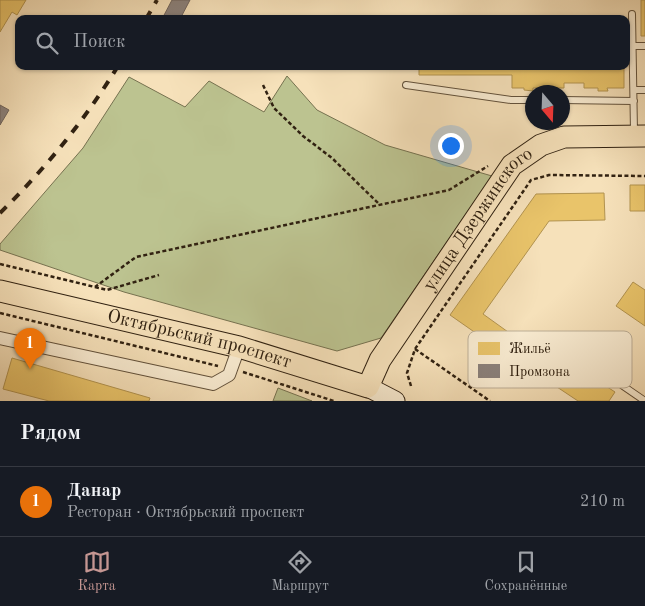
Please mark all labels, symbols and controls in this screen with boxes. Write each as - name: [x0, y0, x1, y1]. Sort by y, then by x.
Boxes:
- search box: [15, 15, 630, 70]
- icon: search: [33, 29, 61, 57]
- text: Поиск: [73, 33, 125, 52]
- north arrow: [525, 85, 570, 130]
- your location: [438, 133, 464, 159]
- street label: улица Дзержинского: [420, 144, 536, 295]
- street label: Октябрьский проспект: [105, 307, 294, 372]
- pin: 1: [14, 328, 46, 369]
- legend: [468, 331, 632, 388]
- text: Жильё: [509, 342, 551, 356]
- text: Промзона: [509, 365, 570, 379]
- text: Рядом: [20, 423, 81, 444]
- text: Данар: [67, 482, 121, 501]
- text: 1: [31, 494, 41, 510]
- text: 210 m: [580, 494, 625, 510]
- text: Ресторан · Октябрьский проспект: [67, 505, 304, 521]
- tab: Карта: [78, 548, 116, 595]
- tab: Маршрут: [271, 548, 329, 595]
- tab: Сохранённые: [485, 548, 567, 595]

